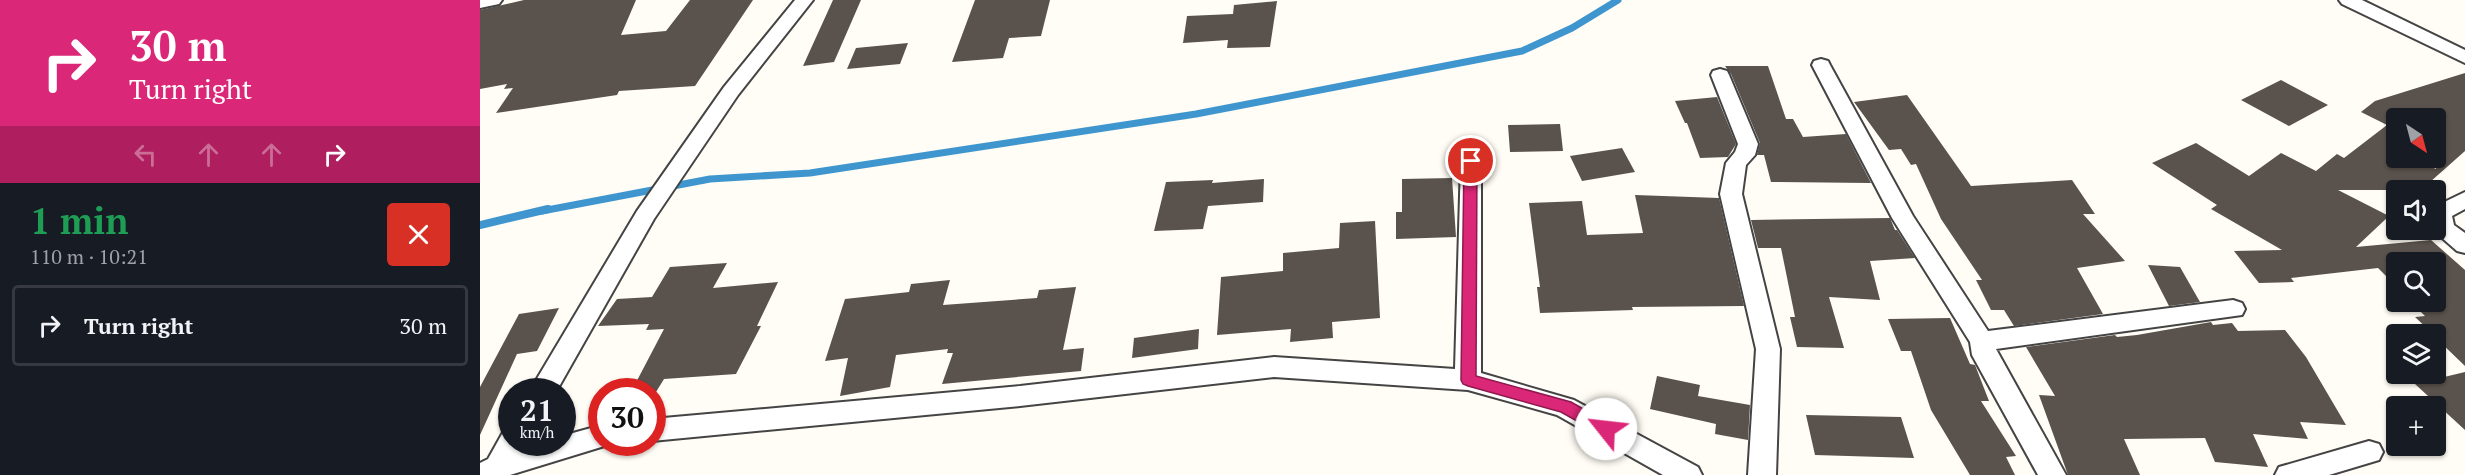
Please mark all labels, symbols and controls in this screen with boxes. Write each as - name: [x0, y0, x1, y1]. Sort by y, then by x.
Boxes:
- text: 30 m: [129, 17, 227, 73]
- icon: right: [30, 24, 108, 102]
- text: Turn right: [129, 71, 252, 107]
- north arrow: [2386, 108, 2446, 168]
- map controls: [2386, 108, 2446, 456]
- pin: [1445, 135, 1496, 186]
- icon: left: [129, 138, 162, 171]
- icon: ahead: [192, 138, 225, 171]
- icon: ahead: [255, 138, 288, 171]
- icon: right: [318, 138, 351, 171]
- icon: arrive: [1454, 144, 1487, 177]
- button: sound: [2386, 180, 2446, 240]
- text: 1 min: [30, 197, 128, 244]
- button: close: [387, 203, 450, 266]
- text: 110 m · 10:21: [30, 243, 148, 270]
- button: search: [2386, 252, 2446, 312]
- icon: right: [33, 309, 66, 342]
- text: Turn right: [84, 311, 193, 340]
- text: 30 m: [399, 311, 447, 340]
- button: layers: [2386, 324, 2446, 384]
- speed limit sign: 30: [588, 378, 666, 456]
- text: 21: [520, 390, 554, 430]
- button: +: [2386, 396, 2446, 456]
- position arrow: [1574, 397, 1638, 461]
- text: km/h: [520, 422, 554, 442]

